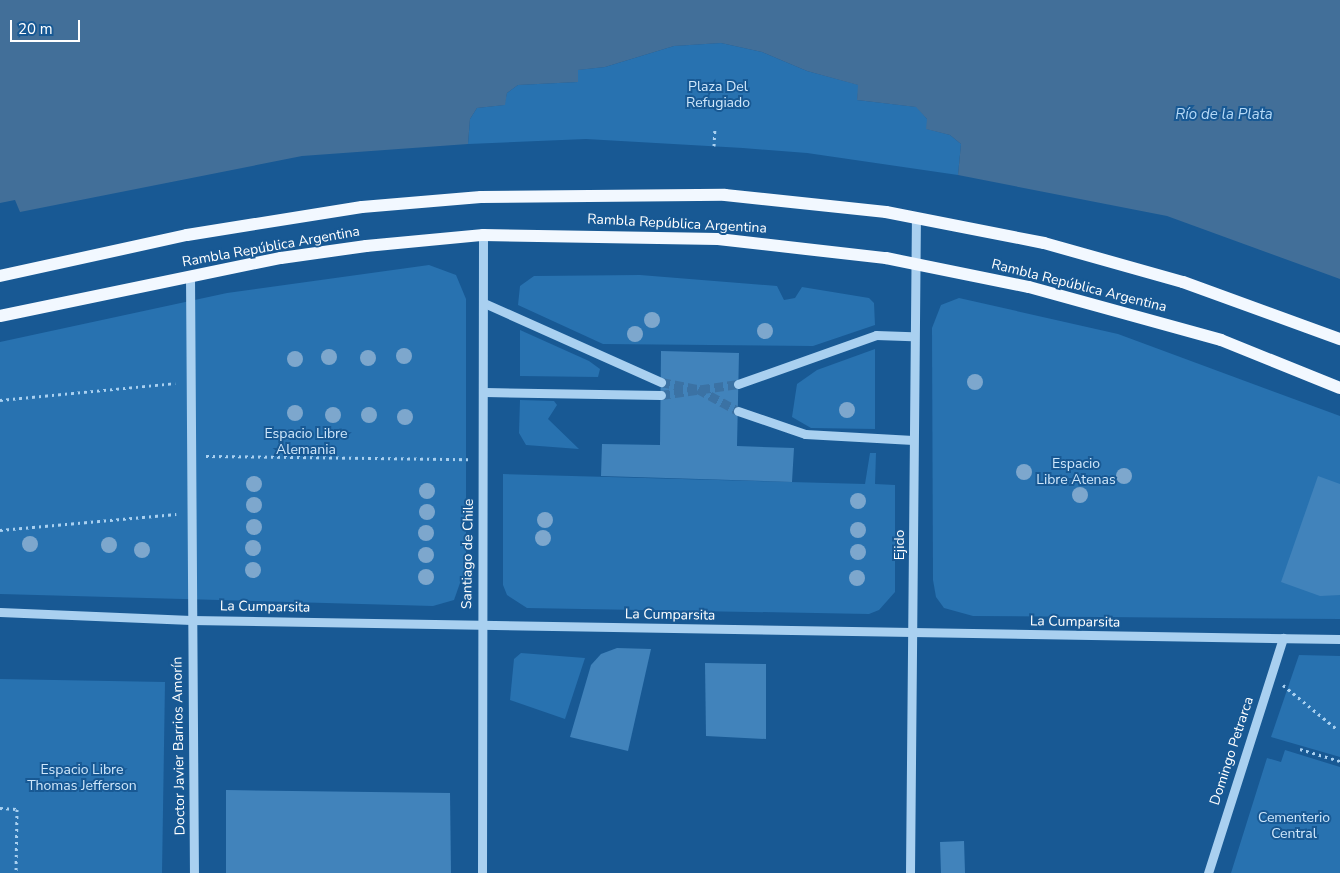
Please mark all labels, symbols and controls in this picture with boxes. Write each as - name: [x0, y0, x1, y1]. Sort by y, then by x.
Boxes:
- scale bar: [12, 10, 82, 42]
- text: 20 m: [18, 19, 53, 39]
- park label: Plaza Del Refugiado: [686, 79, 750, 111]
- water label: Río de la Plata: [1175, 106, 1273, 124]
- street label: Rambla República Argentina: [587, 211, 767, 237]
- street label: Rambla República Argentina: [181, 223, 361, 271]
- street label: Rambla República Argentina: [990, 256, 1168, 316]
- park label: Espacio Libre Alemania: [265, 426, 347, 458]
- park label: Espacio Libre Atenas: [1036, 456, 1116, 488]
- street label: Santiago de Chile: [459, 499, 477, 609]
- street label: Ejido: [892, 530, 908, 560]
- street label: La Cumparsita: [220, 598, 310, 616]
- street label: La Cumparsita: [625, 606, 715, 624]
- street label: La Cumparsita: [1030, 613, 1120, 631]
- street label: Doctor Javier Barrios Amorín: [169, 656, 189, 836]
- street label: Domingo Petrarca: [1207, 695, 1257, 807]
- park label: Espacio Libre Thomas Jefferson: [27, 762, 137, 794]
- park label: Cementerio Central: [1258, 810, 1330, 842]

